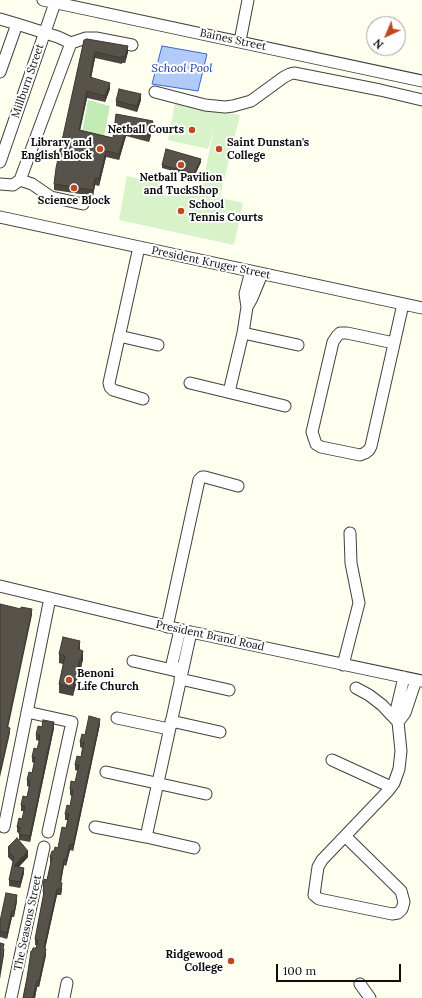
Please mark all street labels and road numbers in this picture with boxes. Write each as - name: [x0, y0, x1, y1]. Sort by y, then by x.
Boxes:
- street label: Baines Street: [199, 27, 267, 53]
- street label: Millburn Street: [9, 42, 47, 120]
- street label: President Kruger Street: [150, 244, 272, 282]
- street label: President Brand Road: [155, 618, 265, 654]
- street label: The Seasons Street: [11, 874, 45, 972]

